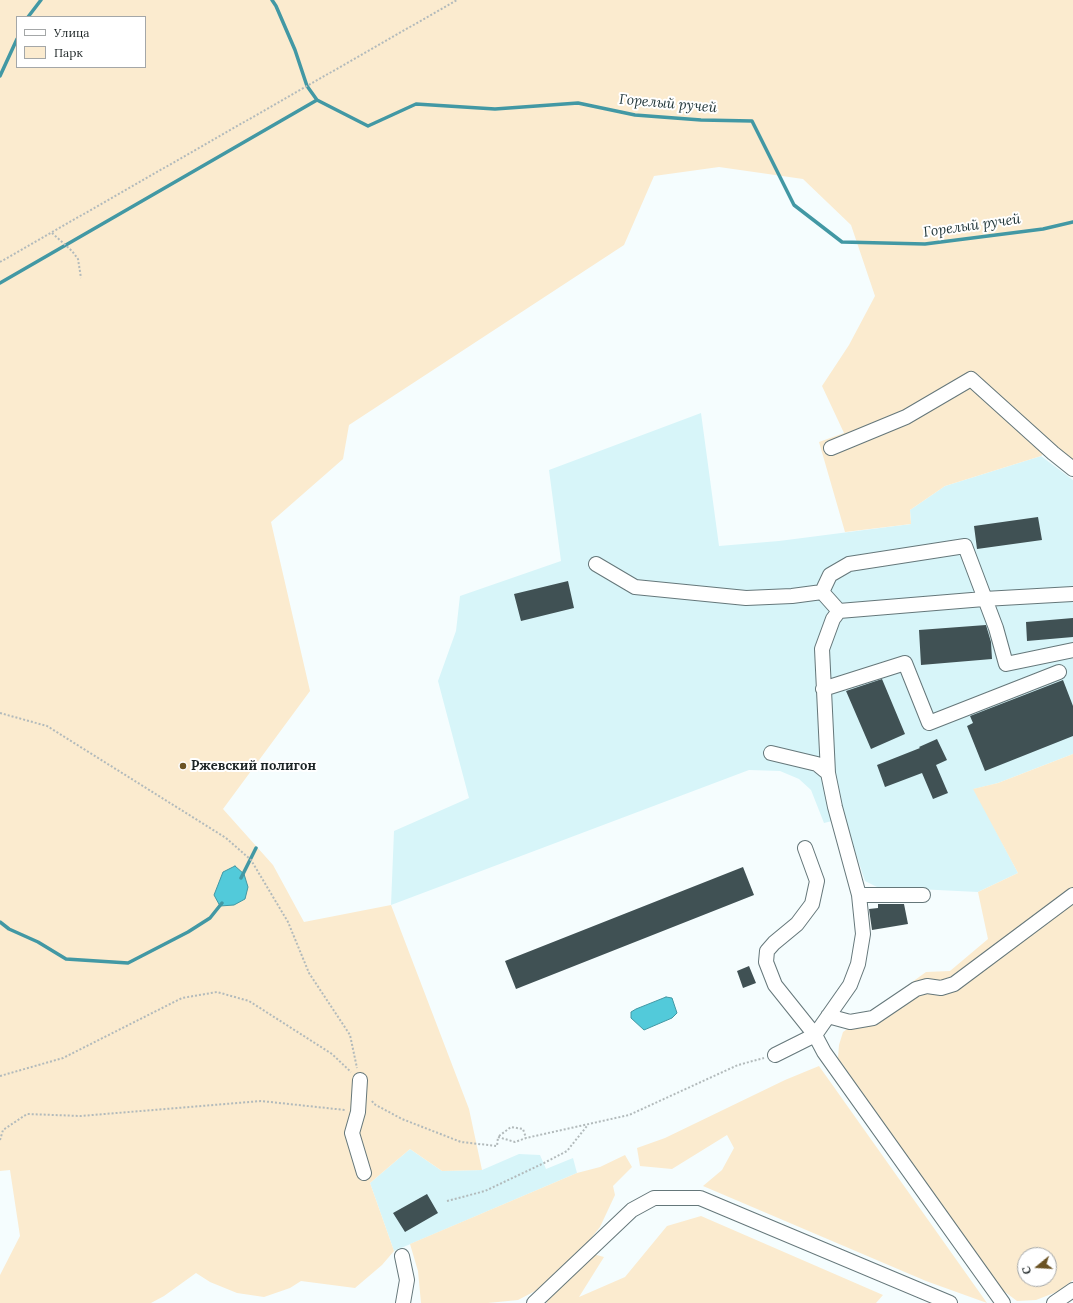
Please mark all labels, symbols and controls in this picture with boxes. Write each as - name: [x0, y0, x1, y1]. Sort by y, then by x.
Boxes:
- legend: [16, 16, 146, 68]
- text: Улица: [54, 25, 90, 40]
- text: Парк: [54, 45, 83, 60]
- water label: Горелый ручей: [618, 91, 718, 117]
- water label: Горелый ручей: [922, 211, 1022, 241]
- place label: Ржевский полигон: [191, 758, 316, 774]
- marker: Ржевский полигон: [178, 761, 188, 771]
- north arrow: [1017, 1247, 1057, 1287]
- text: С: [1019, 1265, 1034, 1276]

